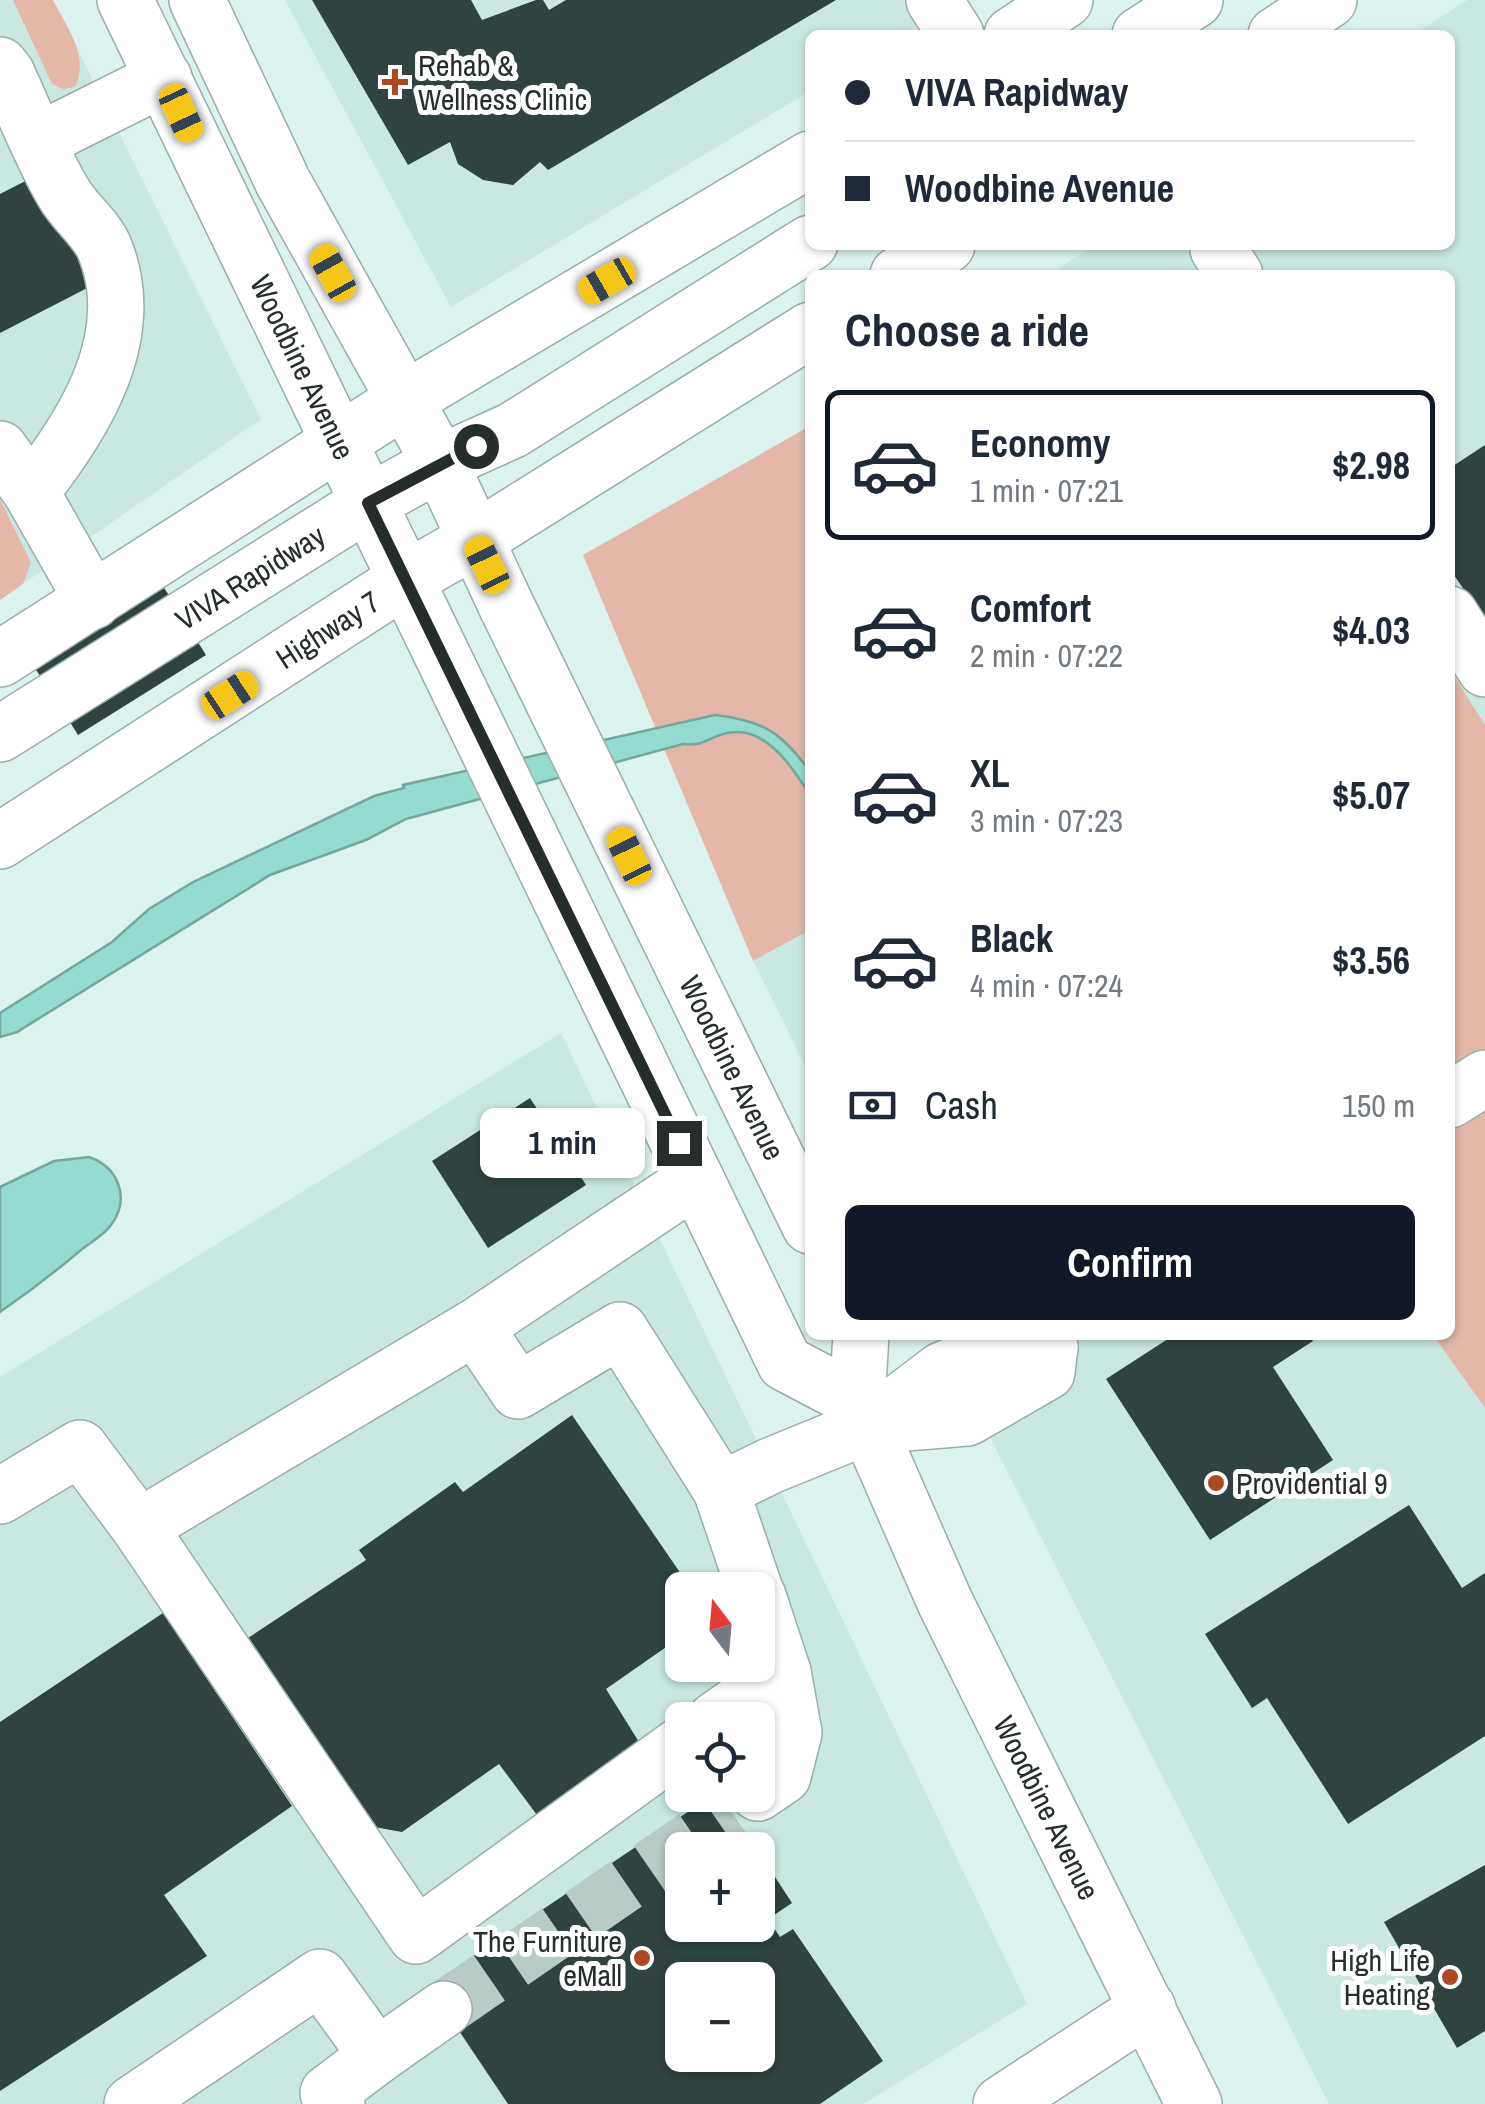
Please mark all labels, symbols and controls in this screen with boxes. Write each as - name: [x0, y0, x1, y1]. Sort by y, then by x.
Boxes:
- place label: Rehab & Wellness Clinic: [418, 45, 587, 119]
- text: VIVA Rapidway: [905, 67, 1128, 118]
- marker: Rehab & Wellness Clinic: [382, 69, 408, 95]
- car: [155, 79, 207, 147]
- text: Woodbine Avenue: [905, 163, 1174, 214]
- car: [305, 239, 361, 307]
- car: [574, 253, 640, 309]
- street label: Woodbine Avenue: [241, 268, 364, 466]
- text: Choose a ride: [845, 299, 1089, 360]
- text: Economy: [970, 418, 1110, 469]
- icon: car: [850, 420, 940, 510]
- route start: [454, 424, 499, 469]
- text: $2.98: [1332, 440, 1410, 491]
- text: 1 min · 07:21: [970, 469, 1123, 512]
- street label: VIVA Rapidway: [168, 515, 333, 639]
- car: [460, 531, 514, 599]
- street label: Highway 7: [268, 581, 387, 678]
- text: Comfort: [970, 583, 1091, 634]
- icon: car: [850, 585, 940, 675]
- text: $4.03: [1332, 605, 1410, 656]
- text: 2 min · 07:22: [970, 634, 1123, 677]
- car: [197, 666, 263, 724]
- text: XL: [970, 748, 1010, 799]
- icon: car: [850, 750, 940, 840]
- text: $5.07: [1332, 770, 1410, 821]
- text: 3 min · 07:23: [970, 799, 1123, 842]
- car: [602, 822, 656, 890]
- text: Black: [970, 913, 1053, 964]
- icon: car: [850, 915, 940, 1005]
- text: $3.56: [1332, 935, 1410, 986]
- text: 4 min · 07:24: [970, 964, 1123, 1007]
- street label: Woodbine Avenue: [671, 969, 795, 1167]
- icon: cash: [845, 1078, 900, 1133]
- text: Cash: [925, 1080, 998, 1131]
- text: 150 m: [1342, 1084, 1415, 1127]
- callout: 1 min: [479, 1108, 644, 1178]
- text: 1 min: [528, 1121, 597, 1164]
- route end: [657, 1121, 702, 1166]
- button: Confirm: [845, 1205, 1415, 1320]
- place label: Providential 9: [1236, 1463, 1388, 1503]
- marker: Providential 9: [1205, 1472, 1227, 1494]
- north arrow: [665, 1572, 775, 1682]
- map controls: [665, 1572, 775, 2072]
- button: locate: [665, 1702, 775, 1812]
- street label: Woodbine Avenue: [985, 1709, 1109, 1906]
- button: +: [665, 1832, 775, 1942]
- place label: The Furniture eMall: [473, 1921, 622, 1995]
- place label: High Life Heating: [1330, 1940, 1430, 2014]
- marker: The Furniture eMall: [631, 1947, 653, 1969]
- button: −: [665, 1962, 775, 2072]
- marker: High Life Heating: [1439, 1966, 1461, 1988]

